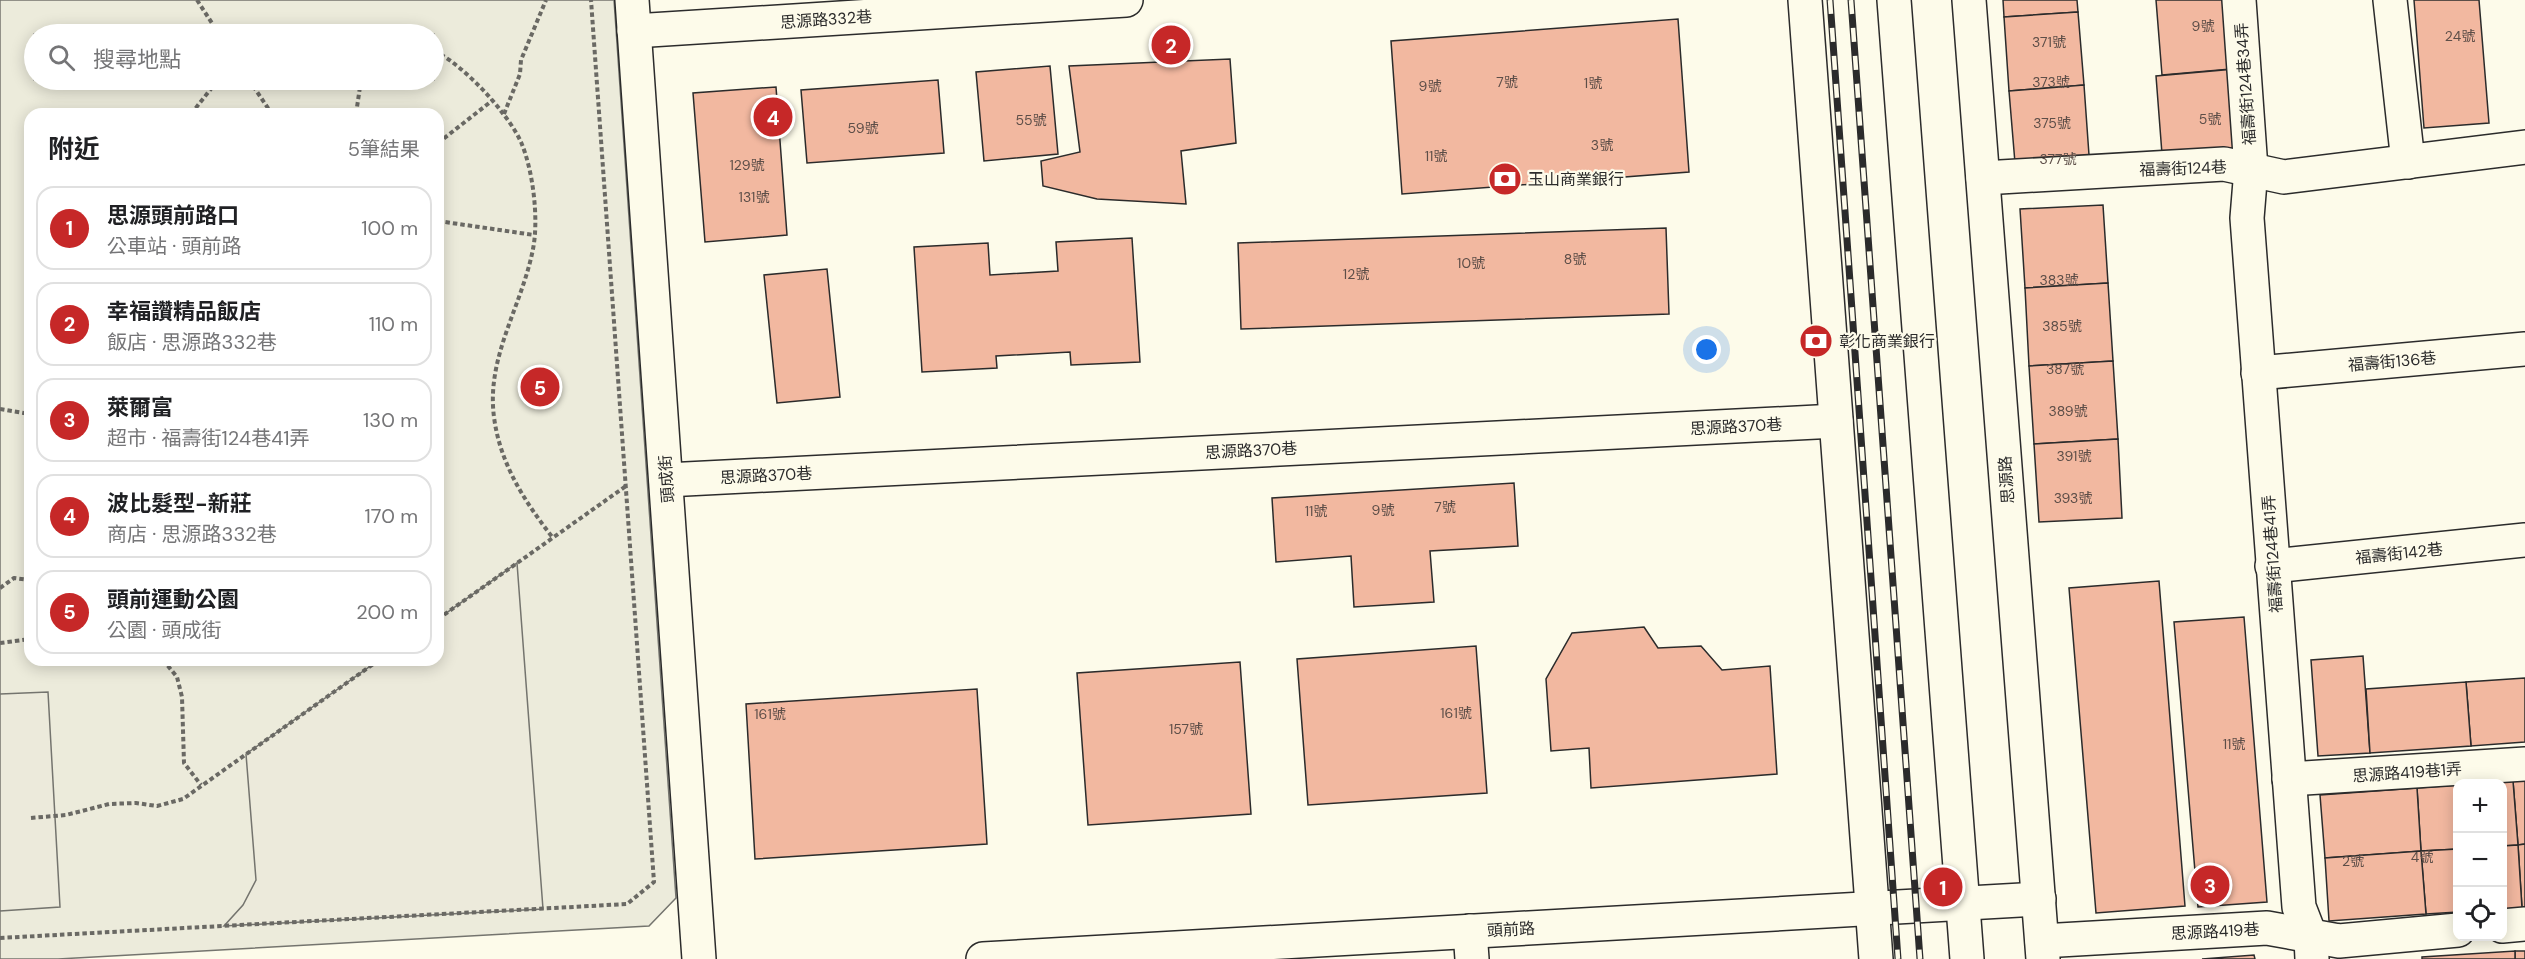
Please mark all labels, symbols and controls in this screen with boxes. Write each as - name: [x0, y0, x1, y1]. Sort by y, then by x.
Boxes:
- street label: 思源路332巷: [779, 6, 873, 33]
- house number: 9號: [2192, 17, 2214, 35]
- pin: 2: [1152, 22, 1190, 68]
- street label: 福壽街124巷34弄: [2231, 22, 2260, 146]
- search box: [24, 24, 444, 90]
- house number: 24號: [2445, 27, 2475, 45]
- house number: 371號: [2032, 33, 2066, 51]
- icon: search: [45, 41, 78, 74]
- text: 搜尋地點: [93, 45, 181, 74]
- house number: 7號: [1496, 73, 1518, 91]
- house number: 373號: [2032, 73, 2070, 91]
- house number: 1號: [1584, 74, 1602, 92]
- house number: 9號: [1419, 77, 1441, 95]
- pin: 4: [754, 94, 792, 140]
- house number: 5號: [2199, 110, 2221, 128]
- house number: 55號: [1015, 111, 1047, 129]
- house number: 375號: [2033, 114, 2071, 132]
- house number: 59號: [848, 119, 878, 137]
- text: 附近: [48, 132, 100, 166]
- text: 5筆結果: [348, 136, 420, 162]
- house number: 3號: [1591, 136, 1613, 154]
- house number: 11號: [1425, 147, 1447, 165]
- house number: 377號: [2040, 150, 2077, 168]
- house number: 129號: [729, 156, 765, 174]
- street label: 福壽街124巷: [2139, 156, 2227, 181]
- bank icon: 玉山商業銀行: [1487, 161, 1523, 197]
- place label: 玉山商業銀行: [1528, 169, 1624, 190]
- house number: 131號: [739, 188, 769, 206]
- text: 思源頭前路口: [107, 201, 239, 230]
- text: 1: [66, 215, 73, 241]
- text: 100 m: [361, 215, 418, 241]
- text: 公車站 · 頭前路: [107, 233, 242, 259]
- house number: 8號: [1564, 250, 1586, 268]
- house number: 10號: [1457, 254, 1485, 272]
- house number: 12號: [1343, 265, 1369, 283]
- house number: 383號: [2039, 271, 2079, 289]
- text: 幸福讚精品飯店: [107, 297, 261, 326]
- text: 2: [64, 311, 75, 337]
- text: 110 m: [369, 311, 418, 337]
- house number: 385號: [2042, 317, 2082, 335]
- bank icon: 彰化商業銀行: [1798, 323, 1834, 359]
- text: 飯店 · 思源路332巷: [107, 329, 277, 355]
- place label: 彰化商業銀行: [1839, 331, 1935, 352]
- your location: [1692, 335, 1721, 364]
- street label: 福壽街136巷: [2347, 347, 2437, 376]
- house number: 387號: [2046, 360, 2084, 378]
- pin: 5: [520, 364, 560, 410]
- text: 萊爾富: [107, 393, 173, 422]
- house number: 389號: [2048, 402, 2088, 420]
- text: 3: [63, 407, 76, 433]
- text: 130 m: [363, 407, 418, 433]
- street label: 思源路370巷: [1689, 414, 1783, 439]
- text: 超市 · 福壽街124巷41弄: [107, 425, 310, 451]
- street label: 思源路370巷: [1204, 438, 1298, 463]
- house number: 391號: [2057, 447, 2091, 465]
- street label: 頭成街: [654, 454, 679, 504]
- street label: 思源路: [1994, 455, 2019, 505]
- street label: 思源路370巷: [719, 463, 813, 488]
- text: 波比髮型-新莊: [107, 489, 252, 518]
- house number: 393號: [2054, 489, 2092, 507]
- street label: 福壽街124巷41弄: [2258, 494, 2287, 614]
- house number: 7號: [1434, 498, 1456, 516]
- house number: 9號: [1372, 501, 1394, 519]
- house number: 11號: [1305, 502, 1327, 520]
- text: 4: [63, 503, 76, 529]
- text: 170 m: [365, 503, 418, 529]
- text: 商店 · 思源路332巷: [107, 521, 277, 547]
- street label: 福壽街142巷: [2354, 538, 2444, 569]
- text: 頭前運動公園: [107, 585, 239, 614]
- text: 5: [63, 599, 76, 625]
- text: 200 m: [356, 599, 418, 625]
- text: 公園 · 頭成街: [107, 617, 222, 643]
- house number: 161號: [1440, 704, 1472, 722]
- house number: 161號: [754, 705, 786, 723]
- house number: 157號: [1169, 720, 1203, 738]
- house number: 11號: [2223, 735, 2245, 753]
- street label: 思源路419巷1弄: [2352, 758, 2463, 787]
- map controls: [2453, 779, 2507, 941]
- button: +: [2453, 779, 2507, 833]
- button: −: [2453, 833, 2507, 887]
- house number: 4號: [2411, 848, 2433, 866]
- house number: 2號: [2342, 852, 2364, 870]
- pin: 3: [2190, 862, 2230, 908]
- pin: 1: [1924, 864, 1962, 910]
- button: locate: [2453, 887, 2507, 941]
- street label: 頭前路: [1487, 918, 1536, 941]
- street label: 思源路419巷: [2170, 919, 2260, 944]

